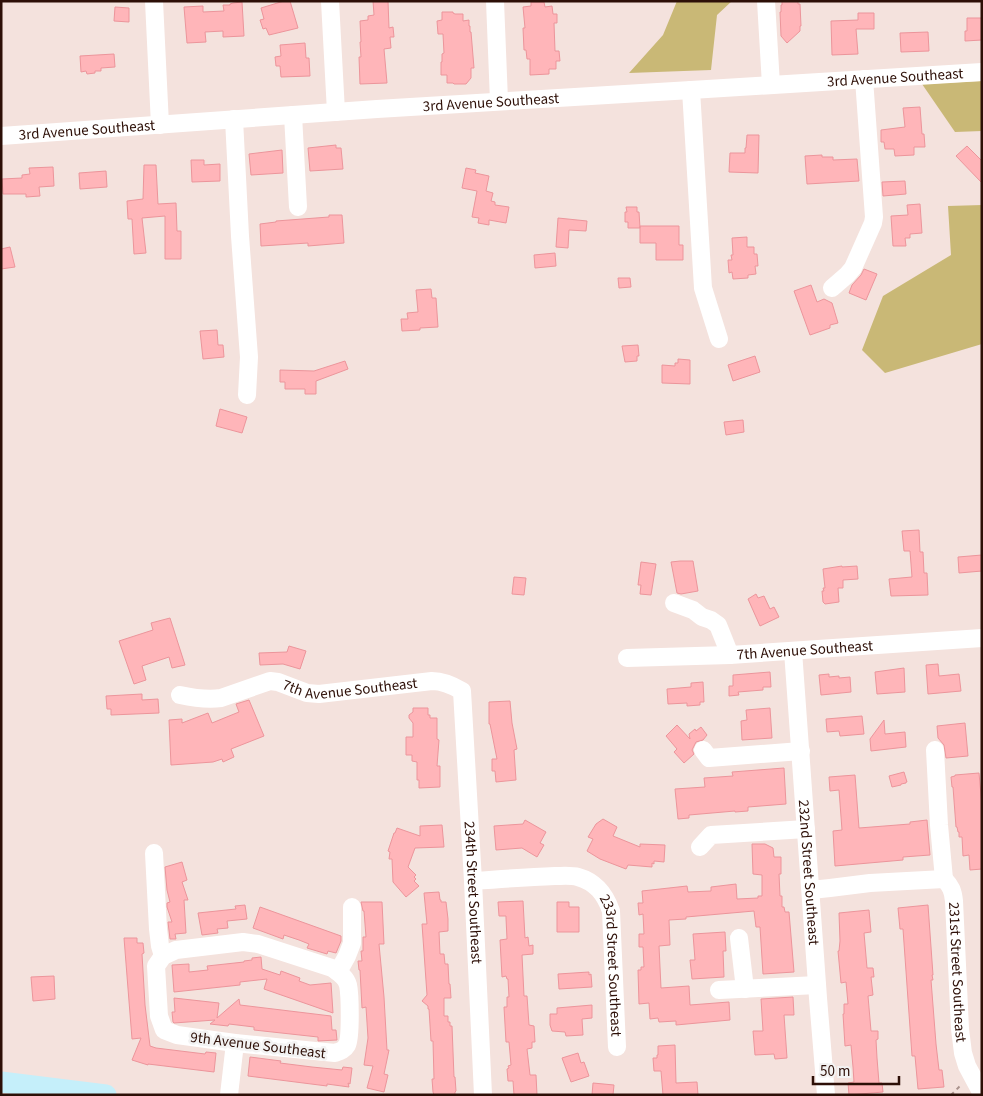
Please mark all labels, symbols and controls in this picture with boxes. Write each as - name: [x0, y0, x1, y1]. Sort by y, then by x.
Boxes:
- street label: 3rd Avenue Southeast: [826, 63, 964, 93]
- street label: 3rd Avenue Southeast: [422, 88, 560, 117]
- street label: 3rd Avenue Southeast: [18, 115, 156, 146]
- street label: 7th Avenue Southeast: [736, 635, 874, 666]
- street label: 7th Avenue Southeast: [279, 673, 419, 705]
- street label: 232nd Street Southeast: [793, 799, 824, 946]
- street label: 234th Street Southeast: [459, 821, 487, 964]
- street label: 233rd Street Southeast: [594, 891, 627, 1037]
- street label: 231st Street Southeast: [943, 901, 972, 1044]
- street label: 9th Avenue Southeast: [189, 1027, 327, 1064]
- scale bar: [813, 1054, 899, 1086]
- text: 50 m: [820, 1061, 850, 1082]

